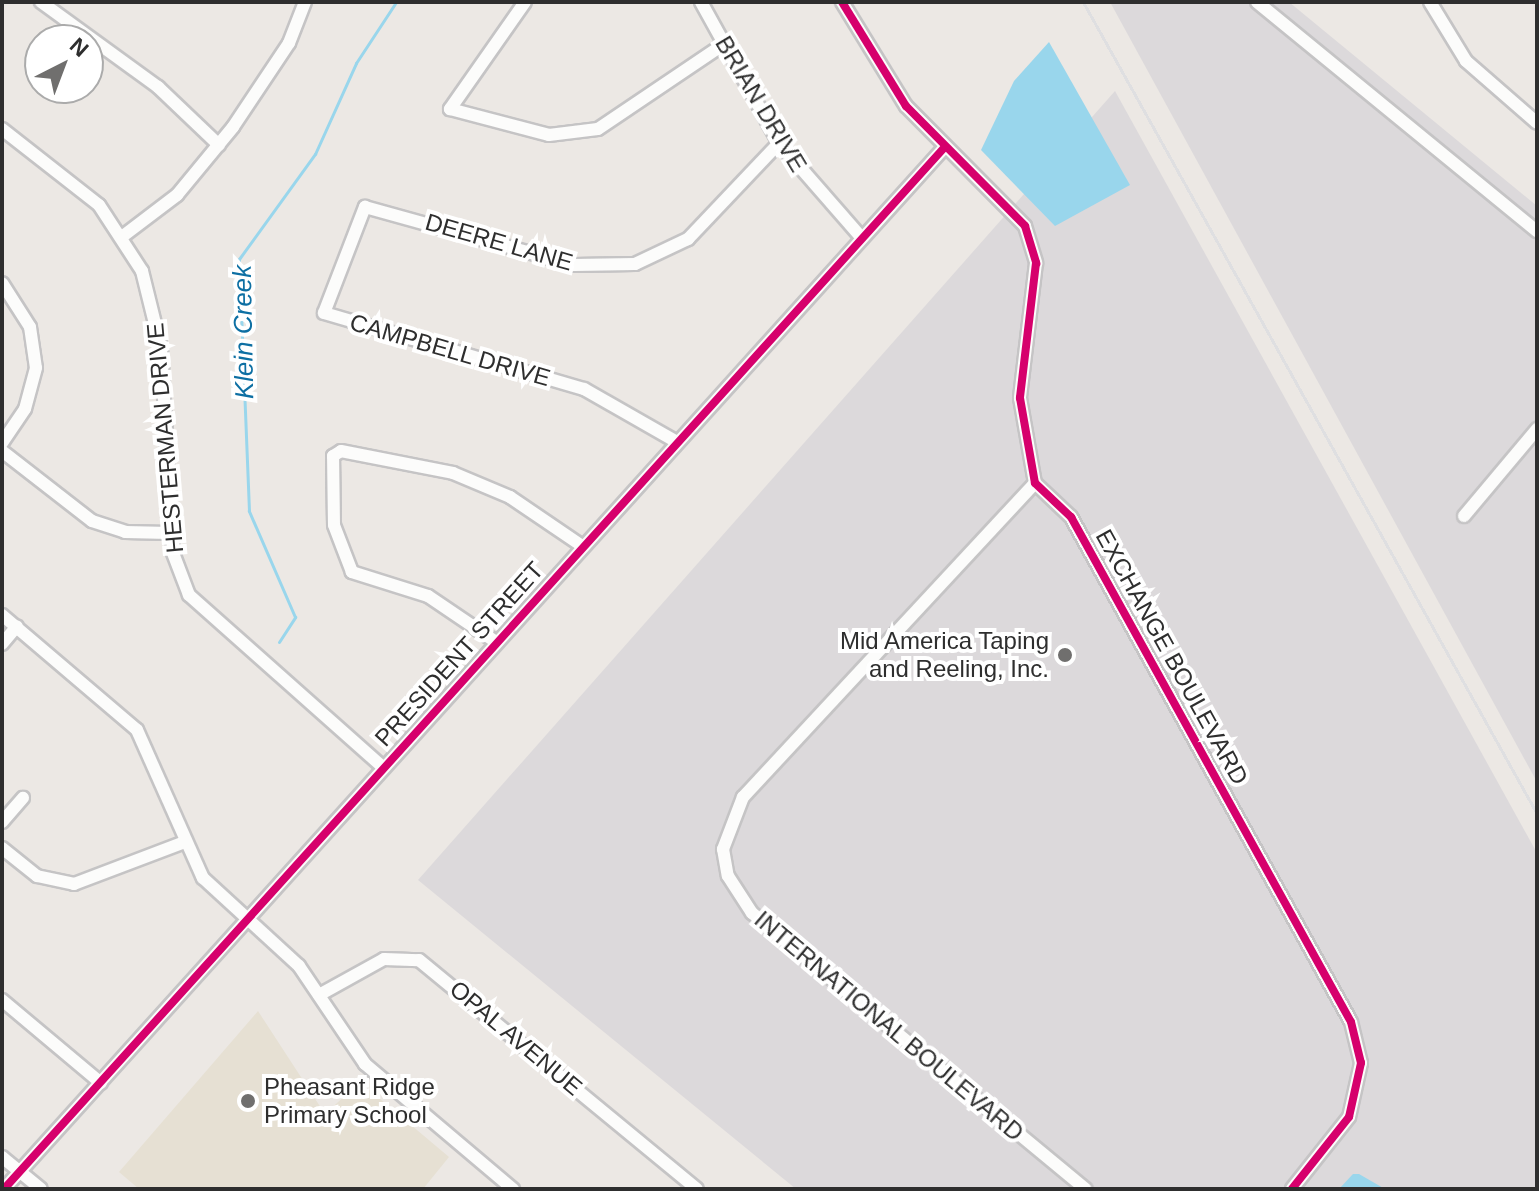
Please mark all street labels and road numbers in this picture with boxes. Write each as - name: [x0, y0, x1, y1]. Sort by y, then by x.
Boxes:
- street label: BRIAN DRIVE: [709, 31, 813, 177]
- street label: DEERE LANE: [422, 207, 576, 277]
- street label: CAMPBELL DRIVE: [346, 307, 554, 393]
- street label: HESTERMAN DRIVE: [141, 322, 189, 554]
- street label: EXCHANGE BOULEVARD: [1090, 524, 1254, 790]
- street label: PRESIDENT STREET: [368, 556, 550, 752]
- street label: INTERNATIONAL BOULEVARD: [748, 905, 1030, 1147]
- street label: OPAL AVENUE: [443, 974, 589, 1102]

